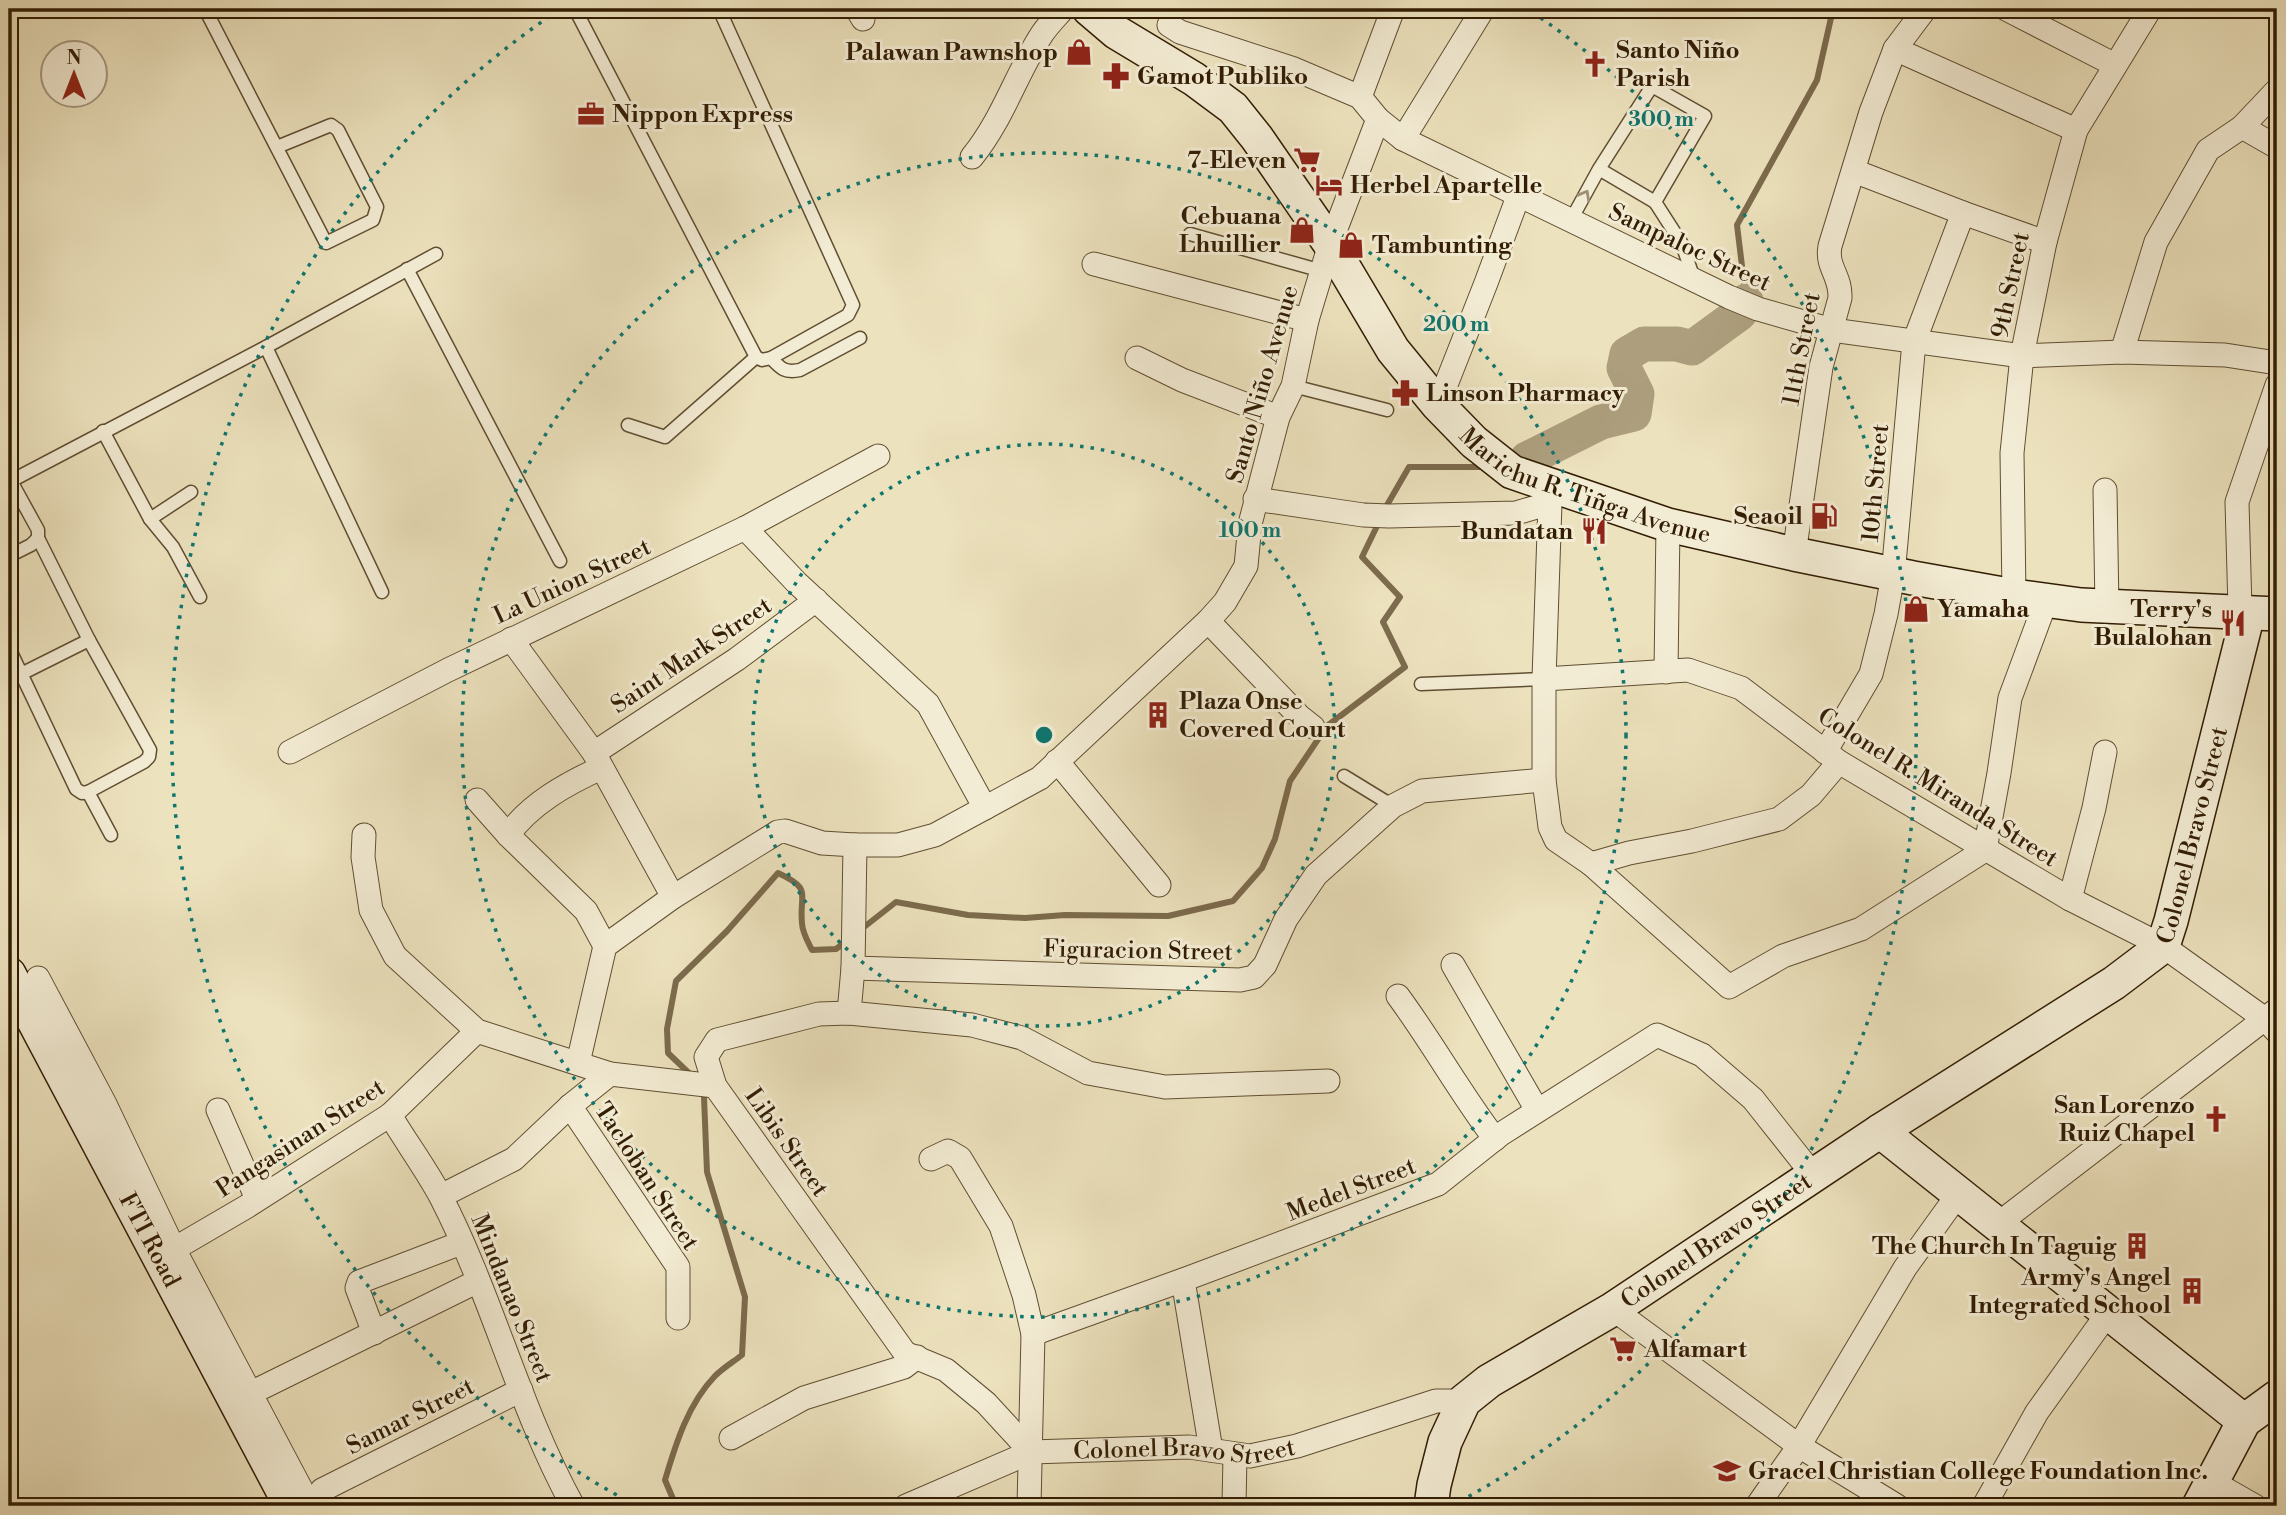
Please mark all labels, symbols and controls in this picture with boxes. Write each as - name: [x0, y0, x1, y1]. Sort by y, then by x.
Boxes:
- place label: Santo Niño Parish: [1616, 36, 1740, 94]
- shop icon: Palawan Pawnshop: [1064, 37, 1094, 67]
- north arrow: [38, 38, 108, 108]
- place label: Palawan Pawnshop: [846, 38, 1058, 68]
- text: N: [66, 46, 82, 70]
- church icon: Santo Niño Parish: [1580, 49, 1610, 79]
- pharmacy icon: Gamot Publiko: [1101, 61, 1131, 91]
- place label: Gamot Publiko: [1137, 62, 1308, 92]
- office icon: Nippon Express: [576, 99, 606, 129]
- place label: Nippon Express: [612, 100, 793, 130]
- text: 300 m: [1628, 107, 1694, 133]
- supermarket icon: 7-Eleven: [1292, 145, 1322, 175]
- place label: 7-Eleven: [1187, 146, 1286, 176]
- hotel icon: Herbel Apartelle: [1314, 170, 1344, 200]
- place label: Herbel Apartelle: [1350, 171, 1542, 201]
- one-way arrow: [1577, 189, 1590, 202]
- street label: Sampaloc Street: [1604, 197, 1776, 299]
- place label: Cebuana Lhuillier: [1179, 202, 1282, 260]
- shop icon: Cebuana Lhuillier: [1287, 215, 1317, 245]
- street label: 9th Street: [1985, 229, 2037, 341]
- shop icon: Tambunting: [1336, 230, 1366, 260]
- place label: Tambunting: [1372, 231, 1513, 261]
- street label: Santo Niño Avenue: [1220, 282, 1306, 487]
- street label: 11th Street: [1776, 290, 1828, 408]
- text: 200 m: [1423, 312, 1489, 338]
- pharmacy icon: Linson Pharmacy: [1390, 378, 1420, 408]
- place label: Linson Pharmacy: [1426, 379, 1625, 409]
- street label: Marichu R. Tiñga Avenue: [1452, 421, 1713, 550]
- street label: 10th Street: [1856, 422, 1896, 544]
- fuel station icon: Seaoil: [1809, 501, 1839, 531]
- place label: Seaoil: [1734, 502, 1803, 532]
- restaurant icon: Bundatan: [1579, 516, 1609, 546]
- place label: Bundatan: [1461, 517, 1573, 547]
- text: 100 m: [1219, 518, 1281, 544]
- street label: La Union Street: [489, 532, 656, 631]
- street label: Saint Mark Street: [605, 591, 778, 721]
- shop icon: Yamaha: [1901, 594, 1931, 624]
- place label: Yamaha: [1937, 595, 2030, 625]
- place label: Terry's Bulalohan: [2094, 595, 2212, 653]
- restaurant icon: Terry's Bulalohan: [2218, 608, 2248, 638]
- place label: Plaza Onse Covered Court: [1179, 687, 1346, 745]
- building icon: Plaza Onse Covered Court: [1143, 700, 1173, 730]
- street label: Colonel R. Miranda Street: [1812, 702, 2064, 874]
- centre of rings: [1032, 723, 1056, 747]
- street label: Colonel Bravo Street: [2151, 723, 2235, 948]
- street label: Figuracion Street: [1043, 934, 1234, 968]
- street label: Pangasinan Street: [210, 1073, 391, 1205]
- street label: Libis Street: [738, 1082, 835, 1203]
- place label: San Lorenzo Ruiz Chapel: [2054, 1091, 2195, 1149]
- street label: Tacloban Street: [587, 1097, 705, 1257]
- church icon: San Lorenzo Ruiz Chapel: [2201, 1104, 2231, 1134]
- street label: Medel Street: [1282, 1151, 1421, 1228]
- street label: Colonel Bravo Street: [1615, 1166, 1818, 1316]
- street label: FTI Road: [112, 1188, 187, 1293]
- street label: Mindanao Street: [464, 1210, 559, 1388]
- building icon: The Church In Taguig: [2122, 1231, 2152, 1261]
- place label: The Church In Taguig: [1872, 1232, 2117, 1262]
- place label: Army's Angel Integrated School: [1969, 1263, 2171, 1321]
- building icon: Army's Angel Integrated School: [2177, 1276, 2207, 1306]
- supermarket icon: Alfamart: [1608, 1334, 1638, 1364]
- place label: Alfamart: [1643, 1335, 1747, 1365]
- street label: Samar Street: [341, 1372, 480, 1462]
- street label: Colonel Bravo Street: [1073, 1433, 1299, 1472]
- school or university icon: Gracel Christian College Foundation Inc.: [1712, 1456, 1742, 1486]
- place label: Gracel Christian College Foundation Inc.: [1748, 1457, 2208, 1487]

